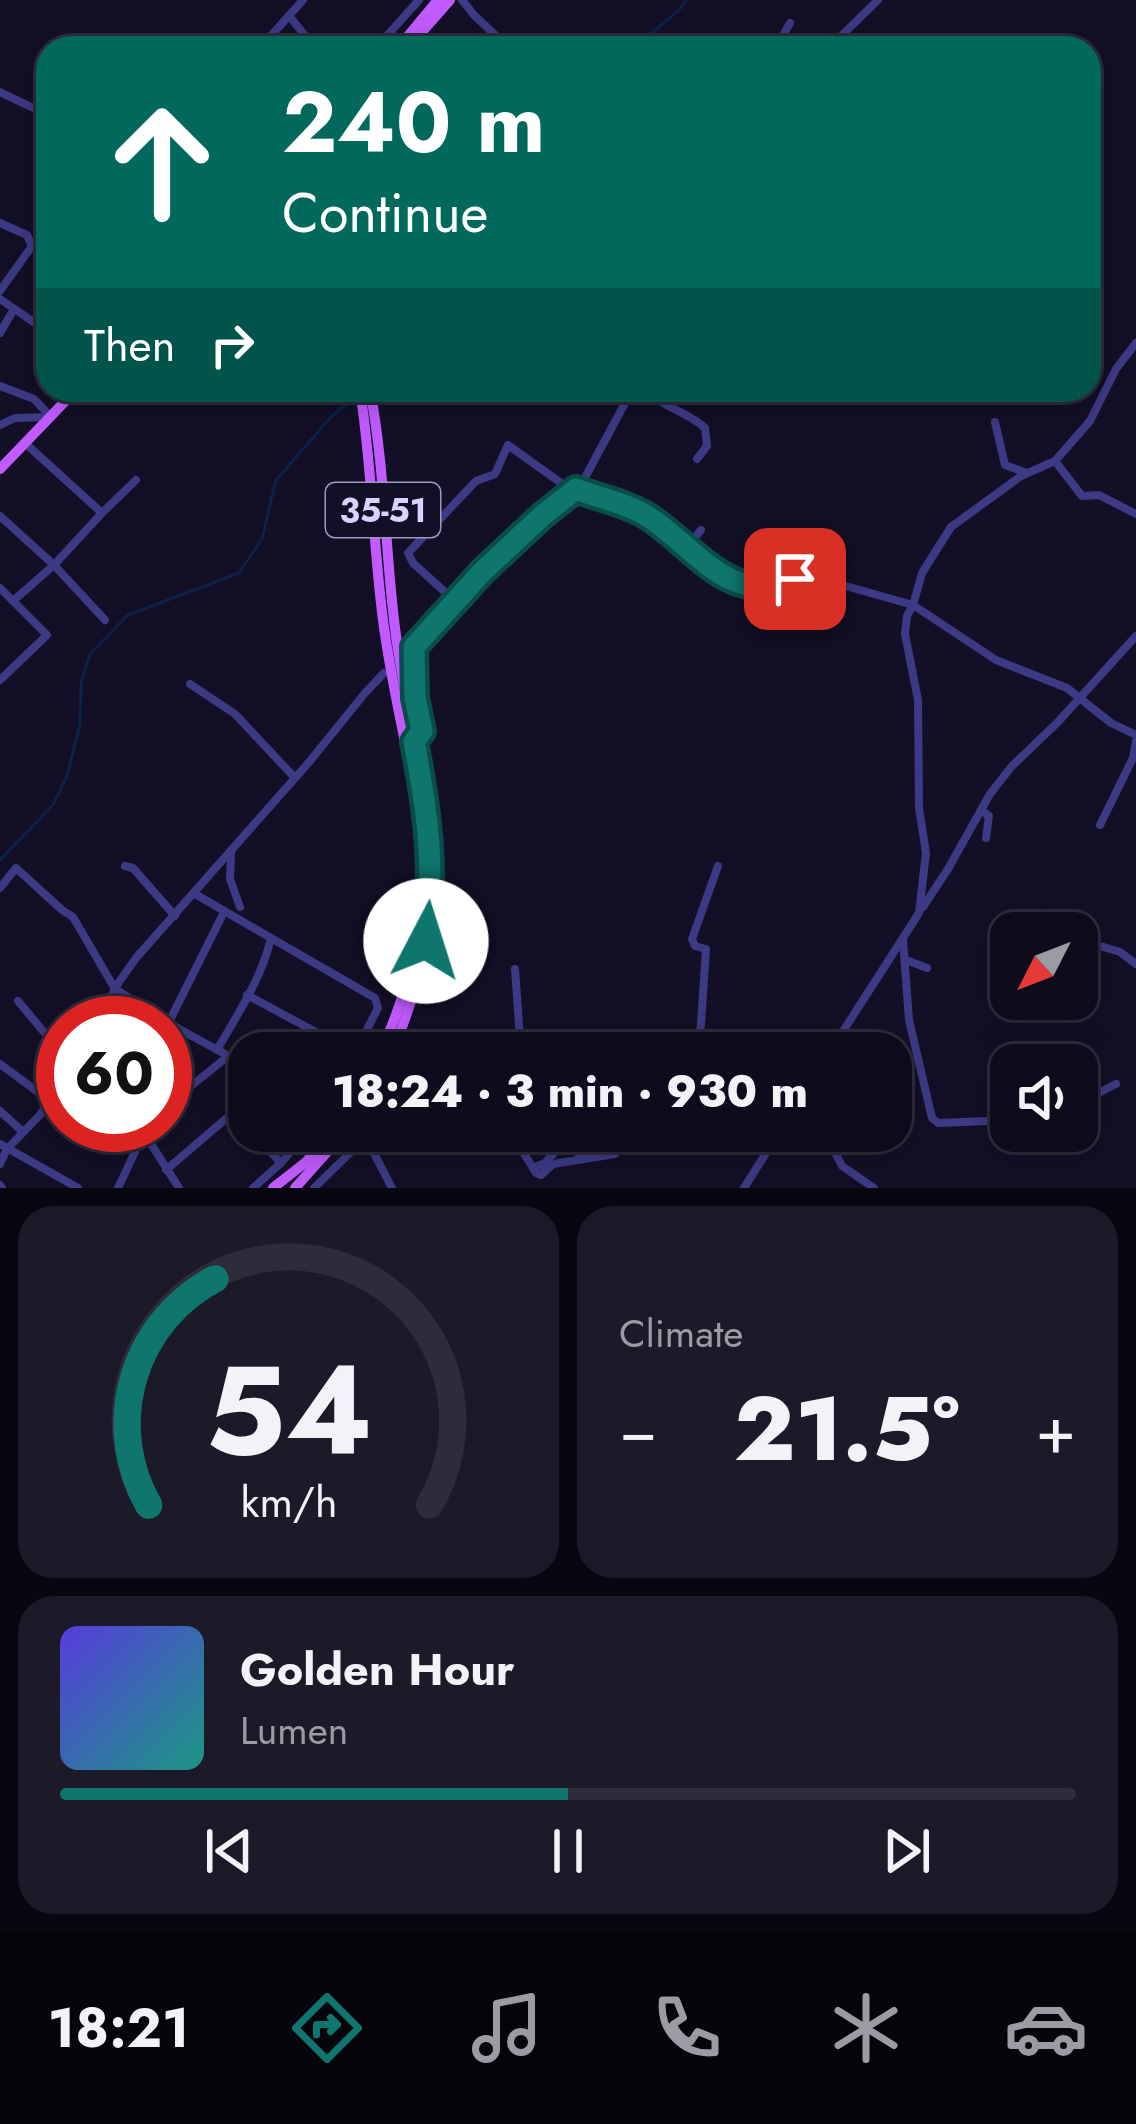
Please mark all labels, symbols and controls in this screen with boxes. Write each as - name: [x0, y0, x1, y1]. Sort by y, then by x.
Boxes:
- text: 240 m: [282, 62, 545, 184]
- icon: ahead: [84, 84, 240, 240]
- text: Continue: [282, 174, 488, 252]
- icon: right: [199, 312, 265, 378]
- text: Then: [84, 313, 175, 378]
- road number: 35-51: [326, 483, 440, 537]
- pin: [744, 528, 846, 630]
- icon: arrive: [762, 546, 828, 612]
- position arrow: [363, 878, 489, 1004]
- north arrow: [990, 912, 1098, 1020]
- map controls: [990, 912, 1098, 1152]
- speed limit sign: 60: [36, 996, 192, 1152]
- button: sound: [990, 1044, 1098, 1152]
- text: 18:24 · 3 min · 930 m: [332, 1059, 808, 1124]
- text: Climate: [619, 1305, 743, 1362]
- text: 54: [205, 1320, 372, 1501]
- text: 21.5°: [734, 1364, 960, 1494]
- text: −: [619, 1382, 658, 1478]
- text: +: [1035, 1382, 1076, 1478]
- text: km/h: [240, 1471, 337, 1533]
- text: Golden Hour: [240, 1637, 515, 1702]
- text: Lumen: [240, 1702, 348, 1759]
- icon: previous: [196, 1818, 262, 1884]
- icon: pause: [535, 1818, 601, 1884]
- icon: next: [874, 1818, 940, 1884]
- icon: directions: [285, 1986, 369, 2070]
- icon: music: [465, 1986, 549, 2070]
- icon: phone: [645, 1986, 729, 2070]
- icon: climate: [824, 1986, 908, 2070]
- icon: car: [1004, 1986, 1088, 2070]
- text: 18:21: [48, 1989, 190, 2067]

